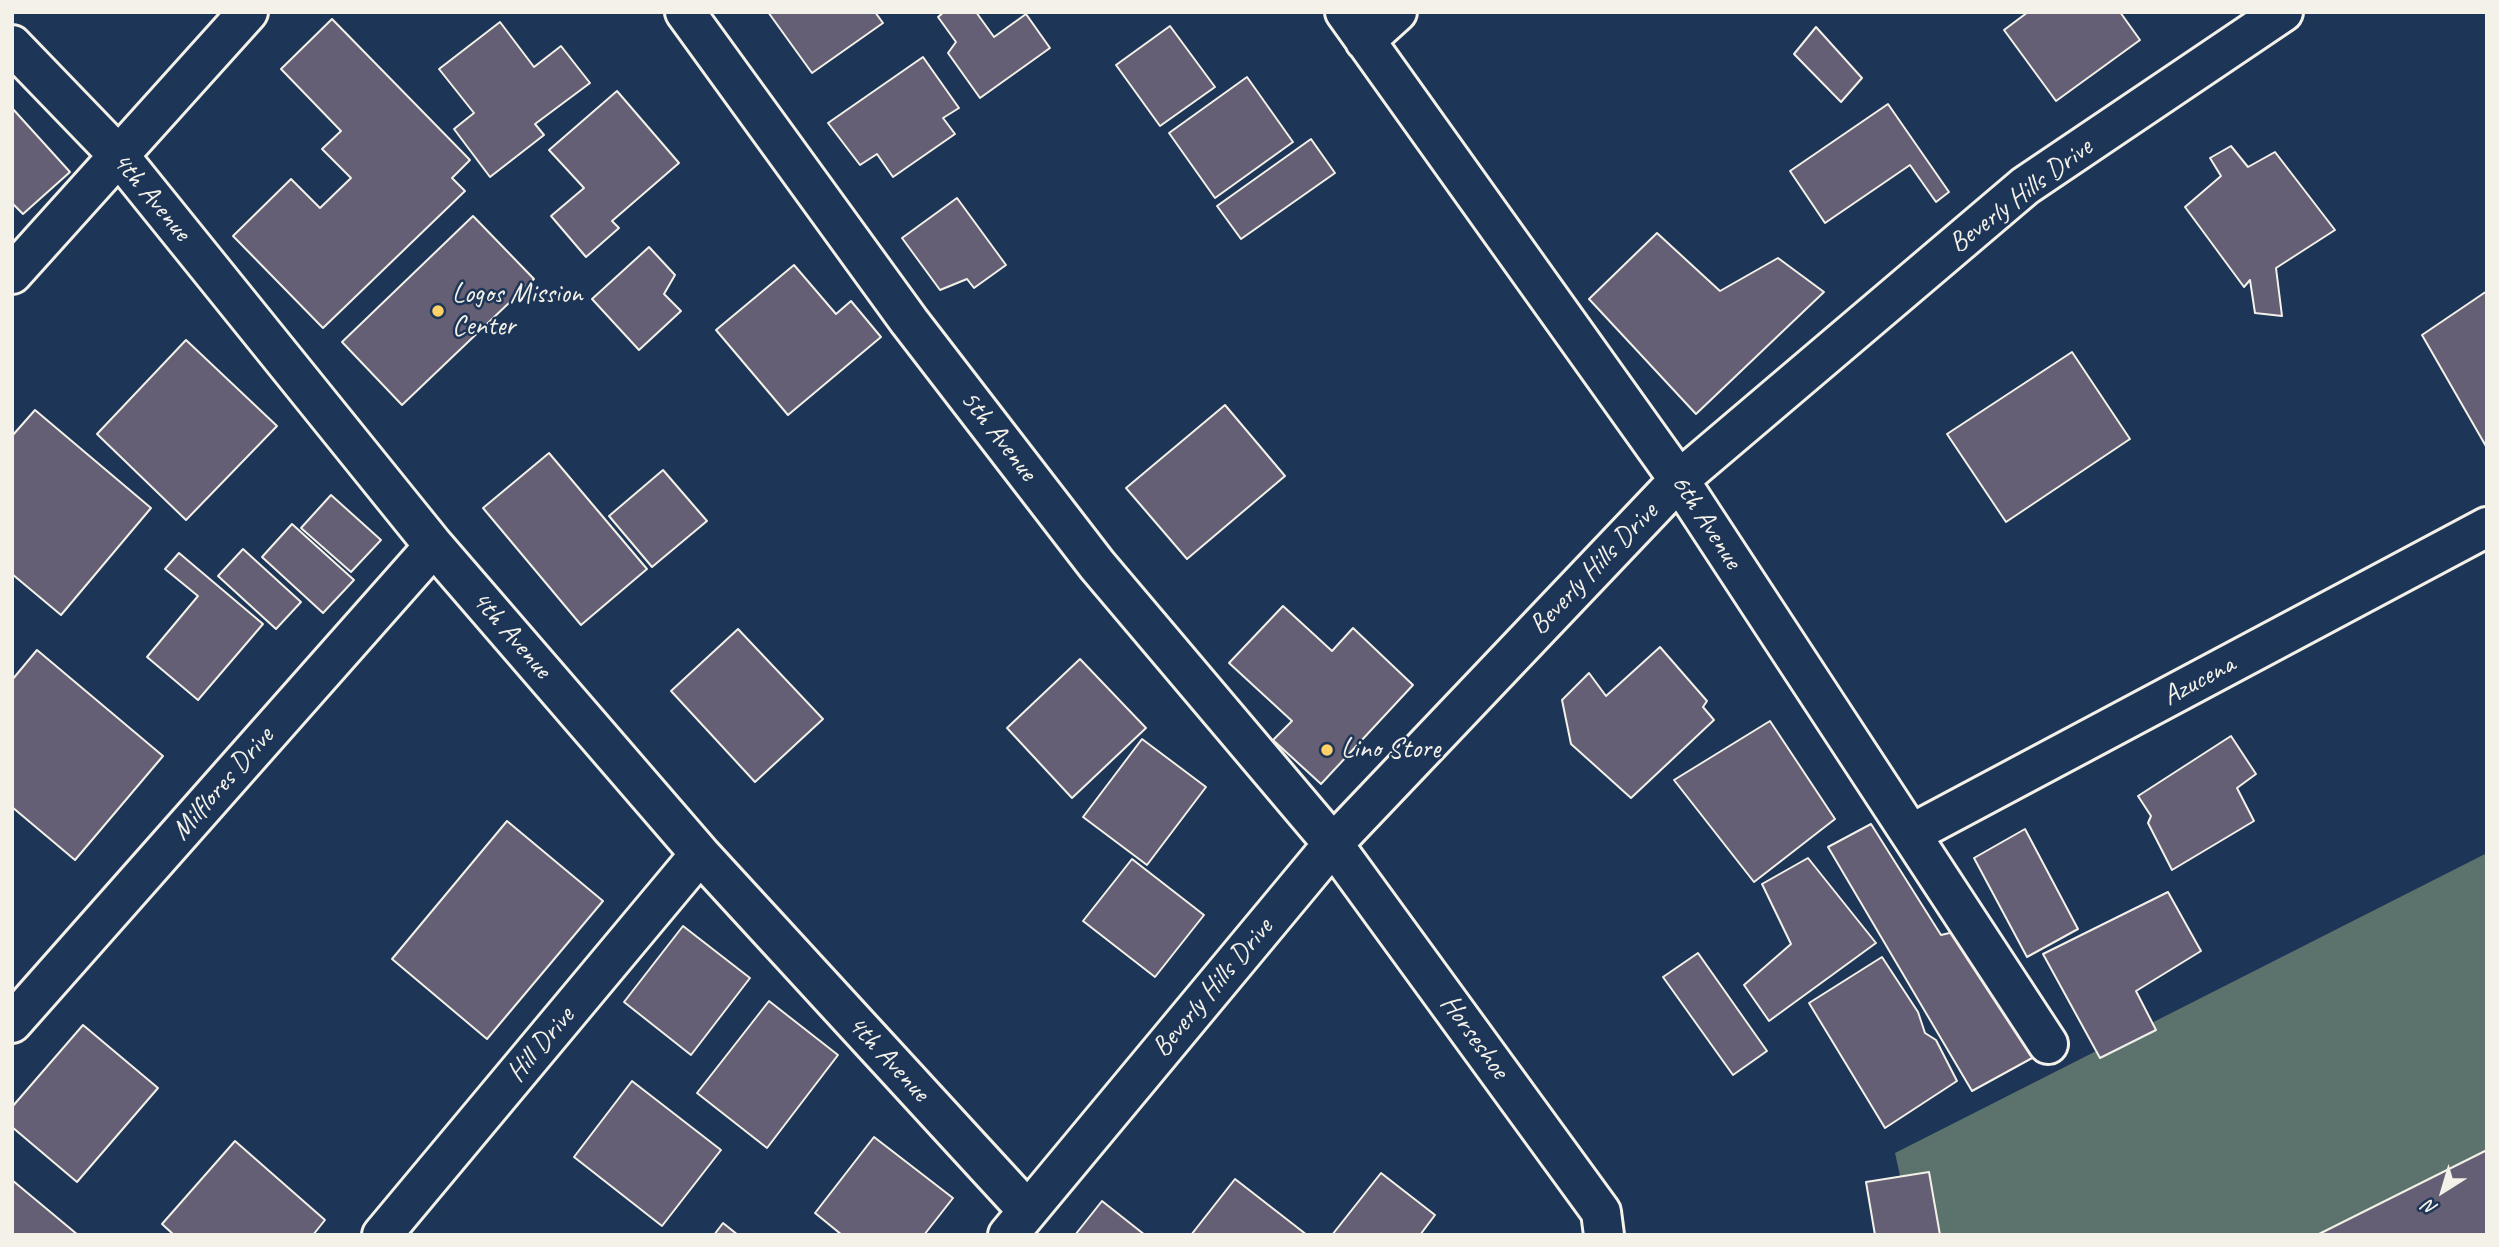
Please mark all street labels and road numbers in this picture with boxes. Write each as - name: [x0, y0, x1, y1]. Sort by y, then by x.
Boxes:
- street label: Beverly Hills Drive: [1943, 131, 2099, 261]
- street label: 4th Avenue: [104, 146, 198, 248]
- street label: 5th Avenue: [952, 384, 1044, 488]
- street label: 6th Avenue: [1663, 469, 1749, 575]
- street label: Beverly Hills Drive: [1523, 496, 1665, 642]
- street label: 4th Avenue: [464, 584, 558, 686]
- street label: Azucena: [2157, 648, 2241, 714]
- street label: Milflores Drive: [165, 721, 281, 847]
- street label: Beverly Hills Drive: [1145, 912, 1281, 1064]
- street label: Horseshoe: [1432, 988, 1516, 1086]
- street label: Hill Drive: [500, 1001, 582, 1089]
- street label: 4th Avenue: [840, 1009, 936, 1109]

